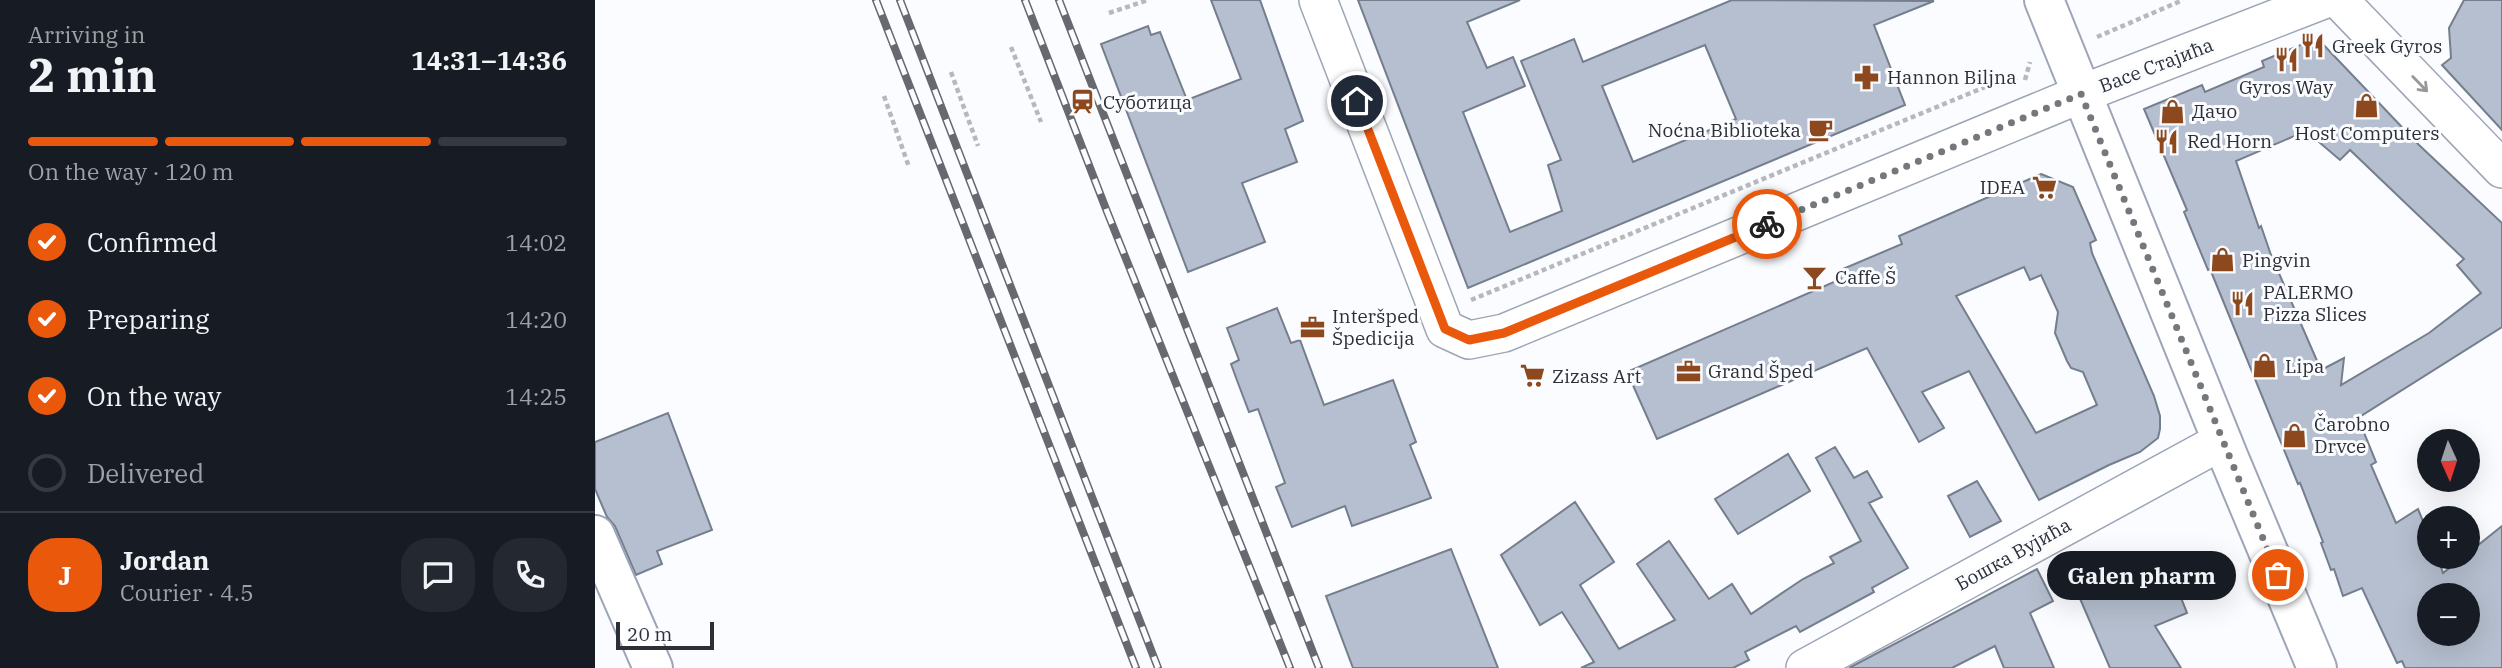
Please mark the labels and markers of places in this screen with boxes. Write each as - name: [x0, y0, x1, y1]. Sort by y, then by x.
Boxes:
- restaurant icon: Greek Gyros: [2298, 32, 2326, 60]
- place label: Greek Gyros: [2332, 34, 2442, 58]
- restaurant icon: Gyros Way: [2272, 45, 2300, 73]
- pharmacy icon: Hannon Biljna: [1853, 63, 1881, 91]
- place label: Hannon Biljna: [1887, 65, 2017, 89]
- pin: [1327, 71, 1387, 131]
- place label: Gyros Way: [2239, 75, 2334, 99]
- station icon: Суботица: [1069, 88, 1097, 116]
- place label: Суботица: [1103, 90, 1192, 114]
- shop icon: Host Computers: [2353, 91, 2381, 119]
- shop icon: Дачо: [2158, 97, 2186, 125]
- place label: Дачо: [2192, 99, 2237, 123]
- cafe icon: Noćna Biblioteka: [1807, 116, 1835, 144]
- place label: Noćna Biblioteka: [1648, 118, 1801, 142]
- place label: Host Computers: [2295, 121, 2439, 145]
- restaurant icon: Red Horn: [2153, 127, 2181, 155]
- place label: Red Horn: [2187, 129, 2272, 153]
- supermarket icon: IDEA: [2031, 173, 2059, 201]
- place label: IDEA: [1980, 175, 2025, 199]
- shop icon: Pingvin: [2208, 246, 2236, 274]
- place label: Pingvin: [2242, 248, 2311, 272]
- bar icon: Caffe Š: [1801, 263, 1829, 291]
- place label: Caffe Š: [1835, 265, 1896, 289]
- place label: PALERMO Pizza Slices: [2263, 280, 2367, 326]
- restaurant icon: PALERMO Pizza Slices: [2229, 289, 2257, 317]
- place label: Interšped Špedicija: [1332, 304, 1419, 350]
- office icon: Interšped Špedicija: [1298, 313, 1326, 341]
- shop icon: Lipa: [2251, 352, 2279, 380]
- place label: Lipa: [2285, 354, 2324, 378]
- office icon: Grand Šped: [1674, 357, 1702, 385]
- place label: Grand Šped: [1708, 359, 1813, 383]
- supermarket icon: Zizass Art: [1518, 362, 1546, 390]
- place label: Zizass Art: [1552, 364, 1642, 388]
- place label: Čarobno Drvce: [2314, 412, 2390, 458]
- shop icon: Čarobno Drvce: [2280, 421, 2308, 449]
- pin: [2248, 545, 2308, 605]
- callout: Galen pharm: [2047, 550, 2236, 600]

